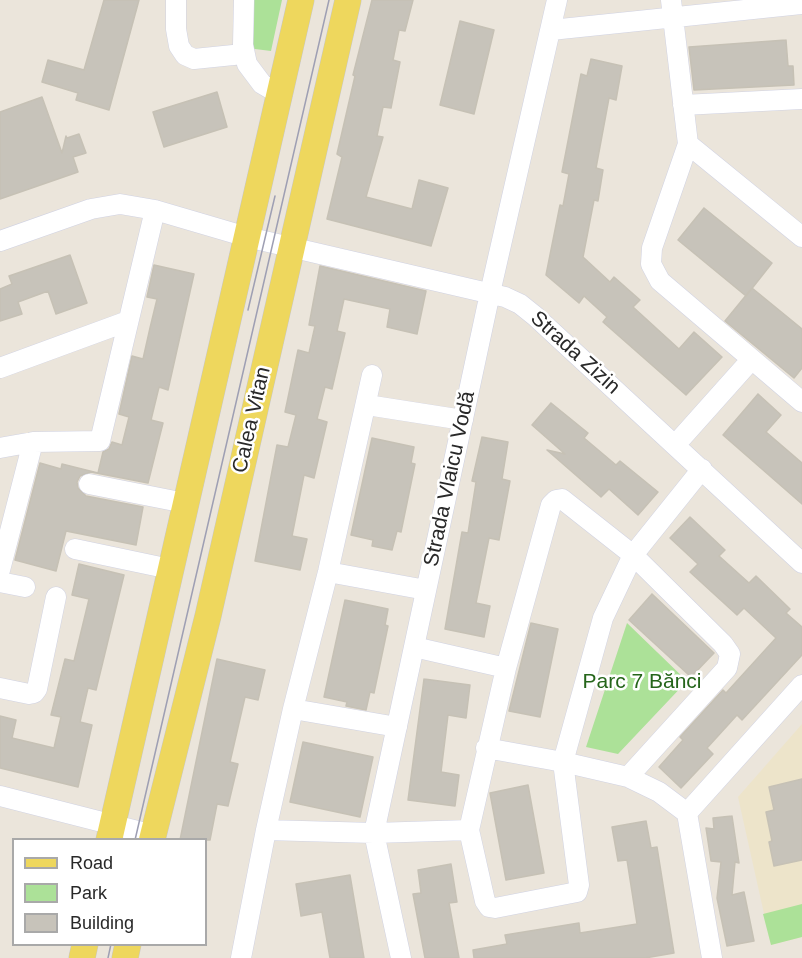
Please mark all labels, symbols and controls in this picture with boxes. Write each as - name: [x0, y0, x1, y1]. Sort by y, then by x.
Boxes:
- street label: Strada Zizin: [525, 306, 625, 400]
- street label: Calea Vitan: [228, 364, 276, 476]
- street label: Strada Vlaicu Vodă: [419, 389, 481, 569]
- park label: Parc 7 Bănci: [582, 669, 702, 695]
- legend: [12, 838, 207, 946]
- text: Road: [70, 853, 113, 873]
- text: Park: [70, 883, 107, 903]
- text: Building: [70, 913, 134, 933]

